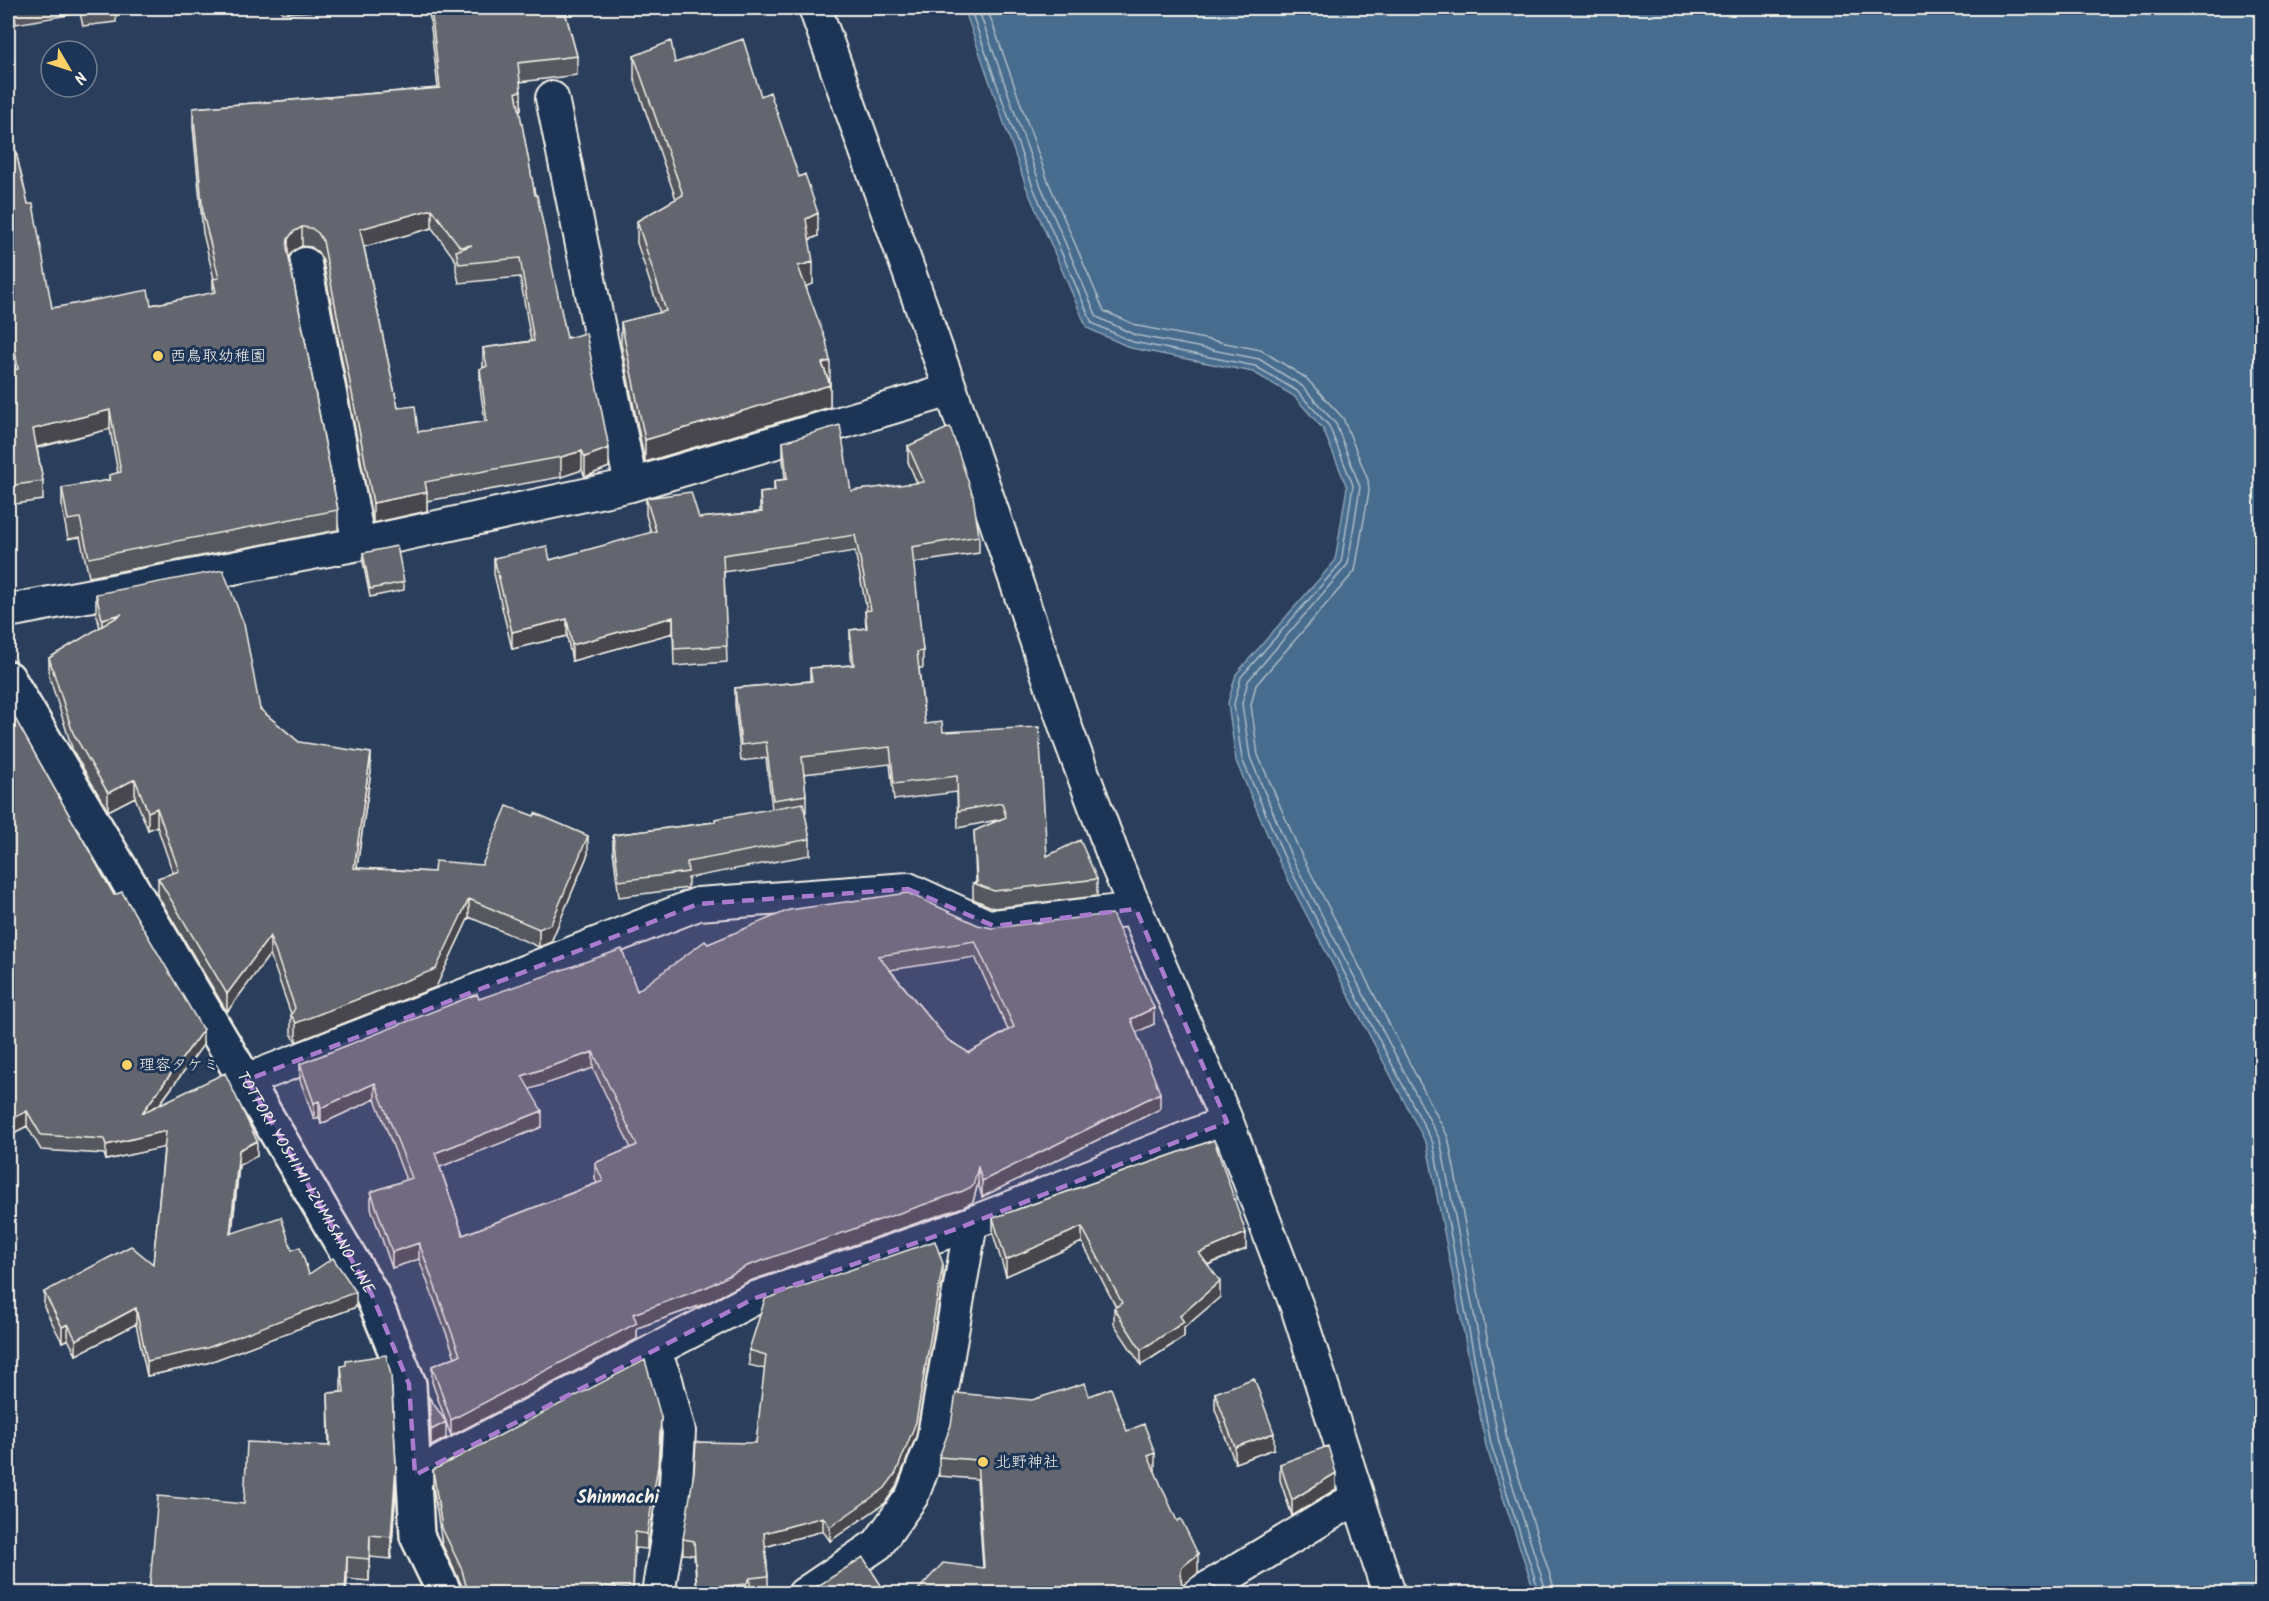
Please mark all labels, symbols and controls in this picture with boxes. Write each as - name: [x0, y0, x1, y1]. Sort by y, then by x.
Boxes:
- north arrow: [39, 39, 99, 99]
- text: N: [67, 66, 92, 89]
- place label: 西鳥取幼稚園: [170, 344, 266, 369]
- marker: 西鳥取幼稚園: [151, 349, 165, 363]
- place label: 理容タケミ: [139, 1053, 219, 1078]
- marker: 理容タケミ: [120, 1058, 134, 1072]
- street label: TOTTORI YOSHIMI IZUMISANO LINE: [230, 1067, 382, 1299]
- place label: 北野神社: [995, 1450, 1059, 1475]
- marker: 北野神社: [976, 1455, 990, 1469]
- district label: Shinmachi: [577, 1484, 659, 1513]

